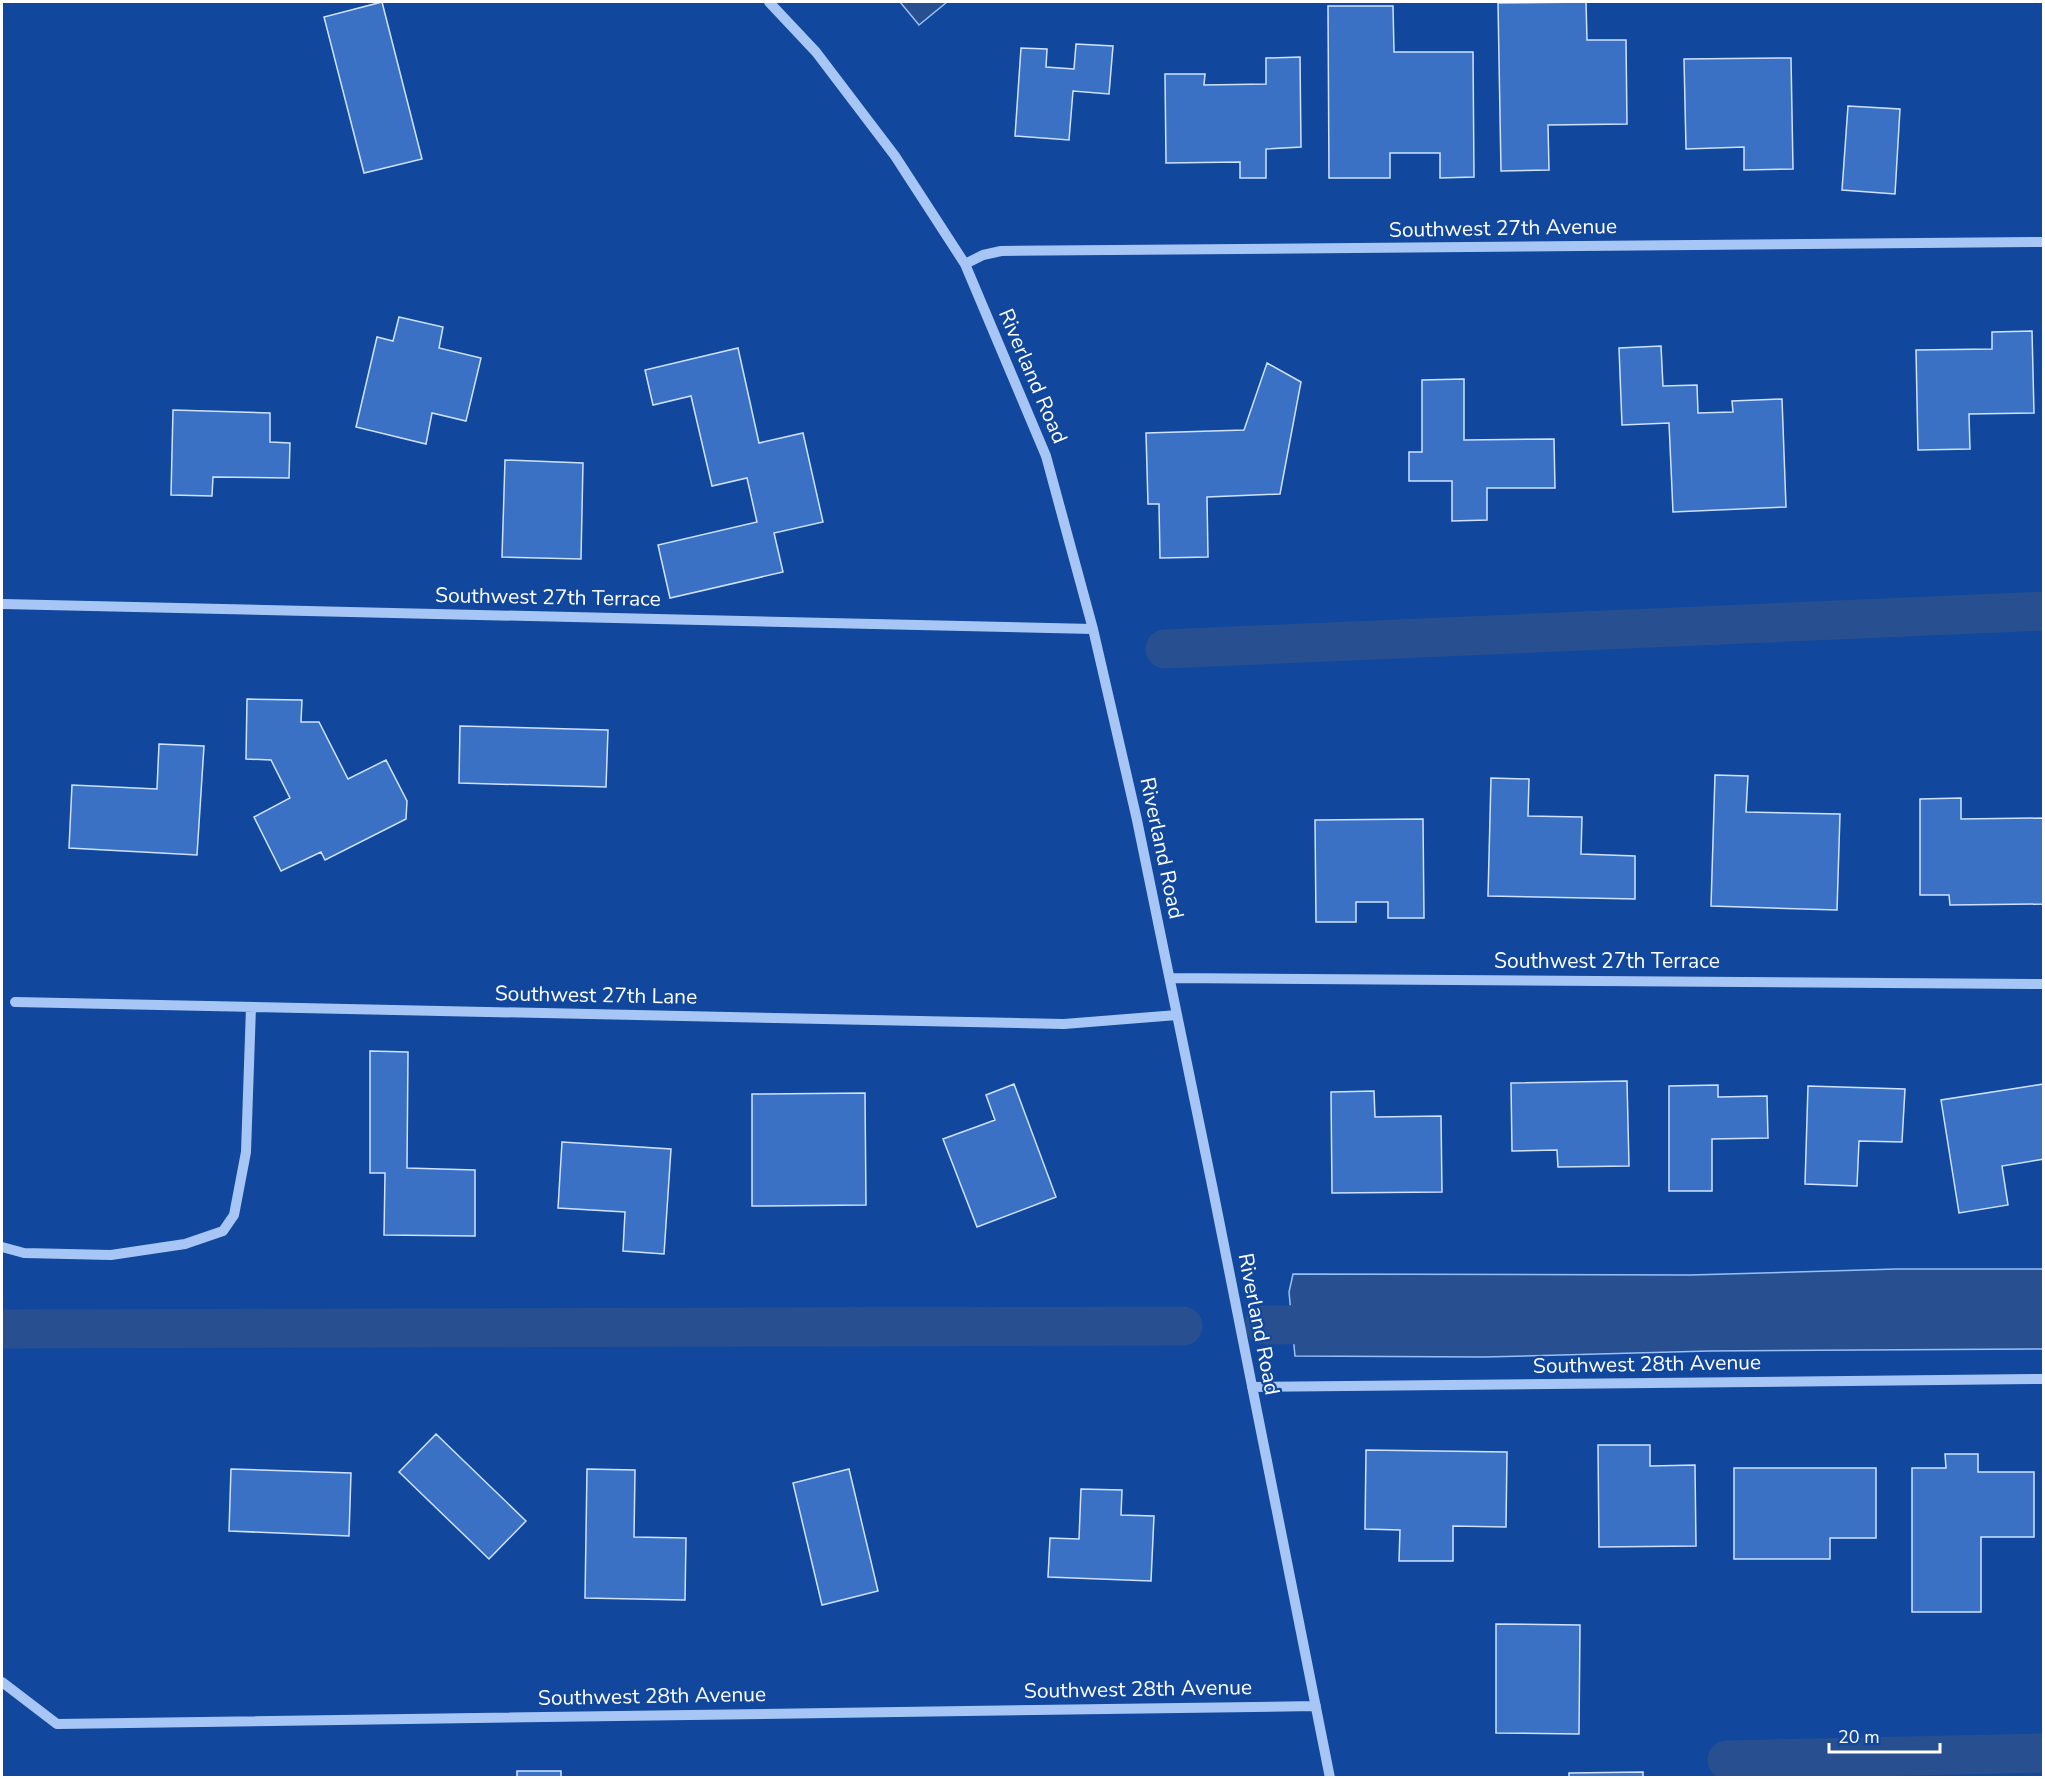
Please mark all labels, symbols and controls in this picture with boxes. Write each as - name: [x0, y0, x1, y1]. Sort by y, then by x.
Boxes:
- street label: Southwest 27th Avenue: [1389, 212, 1617, 244]
- street label: Riverland Road: [992, 304, 1074, 448]
- street label: Southwest 27th Terrace: [435, 581, 661, 613]
- street label: Riverland Road: [1133, 775, 1191, 921]
- street label: Southwest 27th Terrace: [1494, 947, 1720, 975]
- street label: Southwest 27th Lane: [495, 979, 697, 1011]
- street label: Riverland Road: [1232, 1251, 1286, 1397]
- street label: Southwest 28th Avenue: [1533, 1348, 1761, 1380]
- street label: Southwest 28th Avenue: [1024, 1673, 1252, 1705]
- street label: Southwest 28th Avenue: [538, 1680, 766, 1712]
- scale bar: [1829, 1716, 1940, 1754]
- text: 20 m: [1838, 1725, 1880, 1749]

